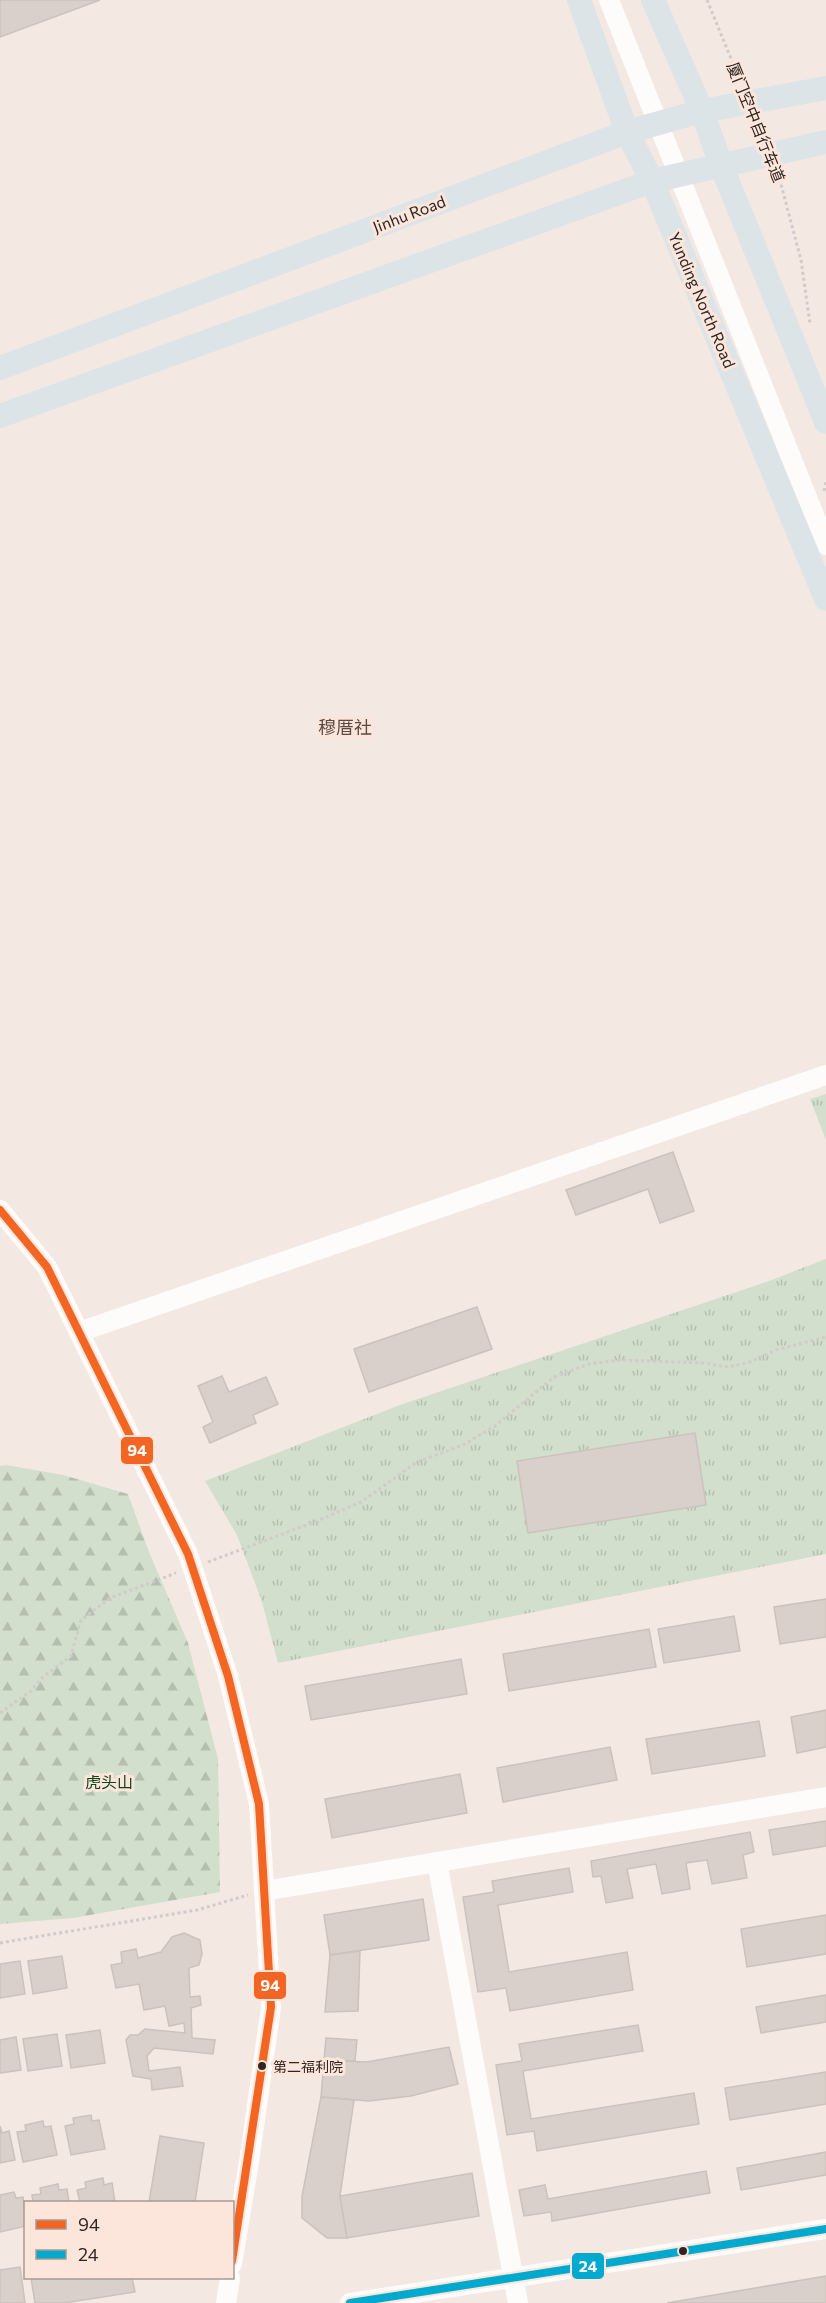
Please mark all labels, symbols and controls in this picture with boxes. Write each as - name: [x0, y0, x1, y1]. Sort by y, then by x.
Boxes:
- street label: 厦门空中自行车道: [724, 59, 789, 185]
- street label: Jinhu Road: [370, 191, 448, 236]
- street label: Yunding North Road: [665, 229, 740, 371]
- district label: 穆厝社: [318, 716, 372, 738]
- line badge: 94: [120, 1436, 154, 1465]
- text: 94: [127, 1440, 147, 1459]
- park label: 虎头山: [85, 1772, 133, 1791]
- line badge: 94: [253, 1971, 287, 2000]
- text: 94: [260, 1975, 280, 1994]
- place label: 第二福利院: [273, 2058, 343, 2075]
- marker: 第二福利院: [256, 2060, 268, 2072]
- legend: [24, 2201, 234, 2279]
- text: 94: [78, 2213, 100, 2235]
- text: 24: [78, 2243, 99, 2265]
- unlabelled marker: [677, 2245, 689, 2257]
- line badge: 24: [571, 2252, 605, 2280]
- text: 24: [579, 2256, 598, 2275]

